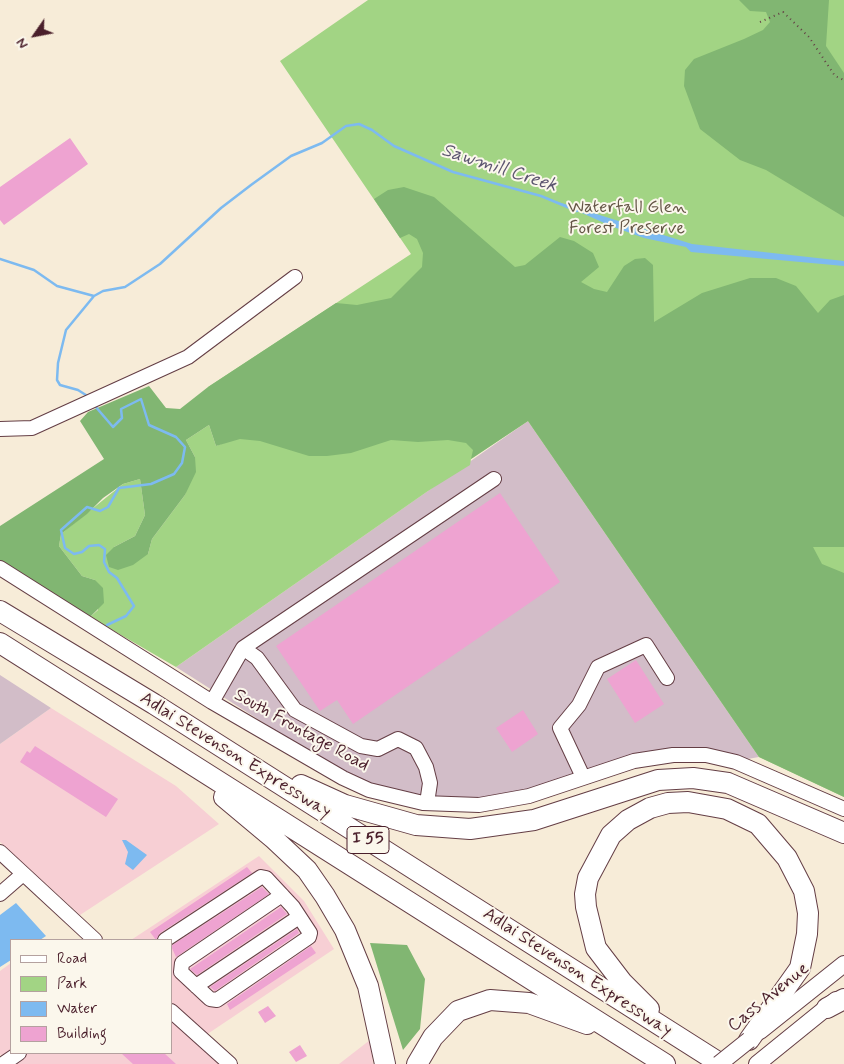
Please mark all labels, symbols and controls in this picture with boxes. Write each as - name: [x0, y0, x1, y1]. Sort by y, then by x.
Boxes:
- north arrow: [10, 10, 60, 60]
- text: N: [12, 34, 33, 52]
- water label: Sawmill Creek: [439, 140, 559, 198]
- park label: Waterfall Glen Forest Preserve: [568, 197, 686, 240]
- street label: South Frontage Road: [230, 685, 372, 777]
- street label: Adlai Stevenson Expressway: [135, 688, 335, 824]
- road number: I 55: [347, 826, 389, 854]
- street label: Adlai Stevenson Expressway: [478, 904, 676, 1042]
- legend: [10, 939, 172, 1054]
- text: Road: [57, 949, 87, 969]
- street label: Cass Avenue: [724, 959, 814, 1037]
- text: Park: [57, 974, 87, 994]
- text: Water: [57, 999, 97, 1019]
- text: Building: [57, 1024, 107, 1044]

